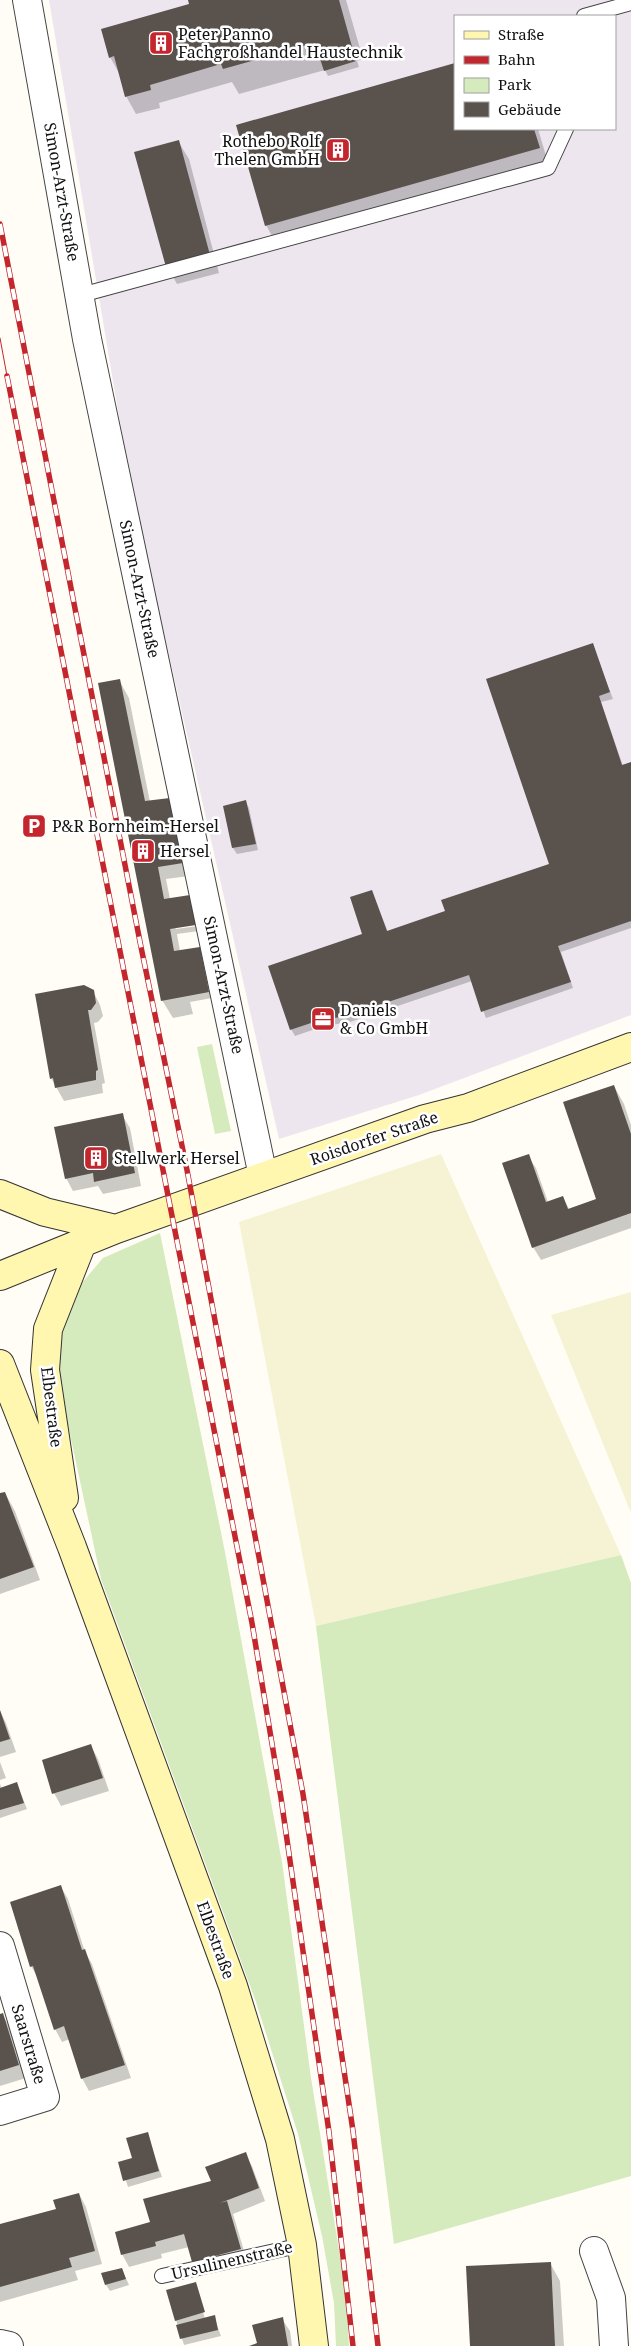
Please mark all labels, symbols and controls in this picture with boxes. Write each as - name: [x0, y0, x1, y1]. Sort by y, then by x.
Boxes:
- legend: [454, 15, 616, 130]
- place label: Peter Panno Fachgroßhandel Haustechnik: [178, 23, 403, 63]
- text: Straße: [498, 24, 544, 44]
- building icon: Peter Panno Fachgroßhandel Haustechnik: [148, 30, 174, 56]
- text: Bahn: [498, 49, 536, 69]
- text: Park: [498, 74, 532, 94]
- text: Gebäude: [498, 99, 561, 119]
- street label: Simon-Arzt-Straße: [39, 121, 85, 263]
- place label: Rothebo Rolf Thelen GmbH: [214, 130, 322, 170]
- building icon: Rothebo Rolf Thelen GmbH: [325, 137, 351, 163]
- street label: Simon-Arzt-Straße: [115, 518, 165, 660]
- parking icon: P&R Bornheim-Hersel: [21, 813, 47, 839]
- place label: P&R Bornheim-Hersel: [52, 815, 219, 837]
- building icon: Hersel: [130, 838, 156, 864]
- place label: Hersel: [160, 840, 210, 862]
- street label: Simon-Arzt-Straße: [199, 914, 249, 1056]
- place label: Daniels & Co GmbH: [340, 999, 429, 1039]
- office icon: Daniels & Co GmbH: [310, 1006, 336, 1032]
- street label: Roisdorfer Straße: [307, 1106, 441, 1170]
- building icon: Stellwerk Hersel: [83, 1145, 109, 1171]
- place label: Stellwerk Hersel: [114, 1147, 240, 1169]
- street label: Elbestraße: [36, 1365, 68, 1449]
- street label: Elbestraße: [192, 1898, 240, 1982]
- street label: Saarstraße: [6, 2001, 52, 2087]
- street label: Ursulinenstraße: [169, 2235, 295, 2285]

